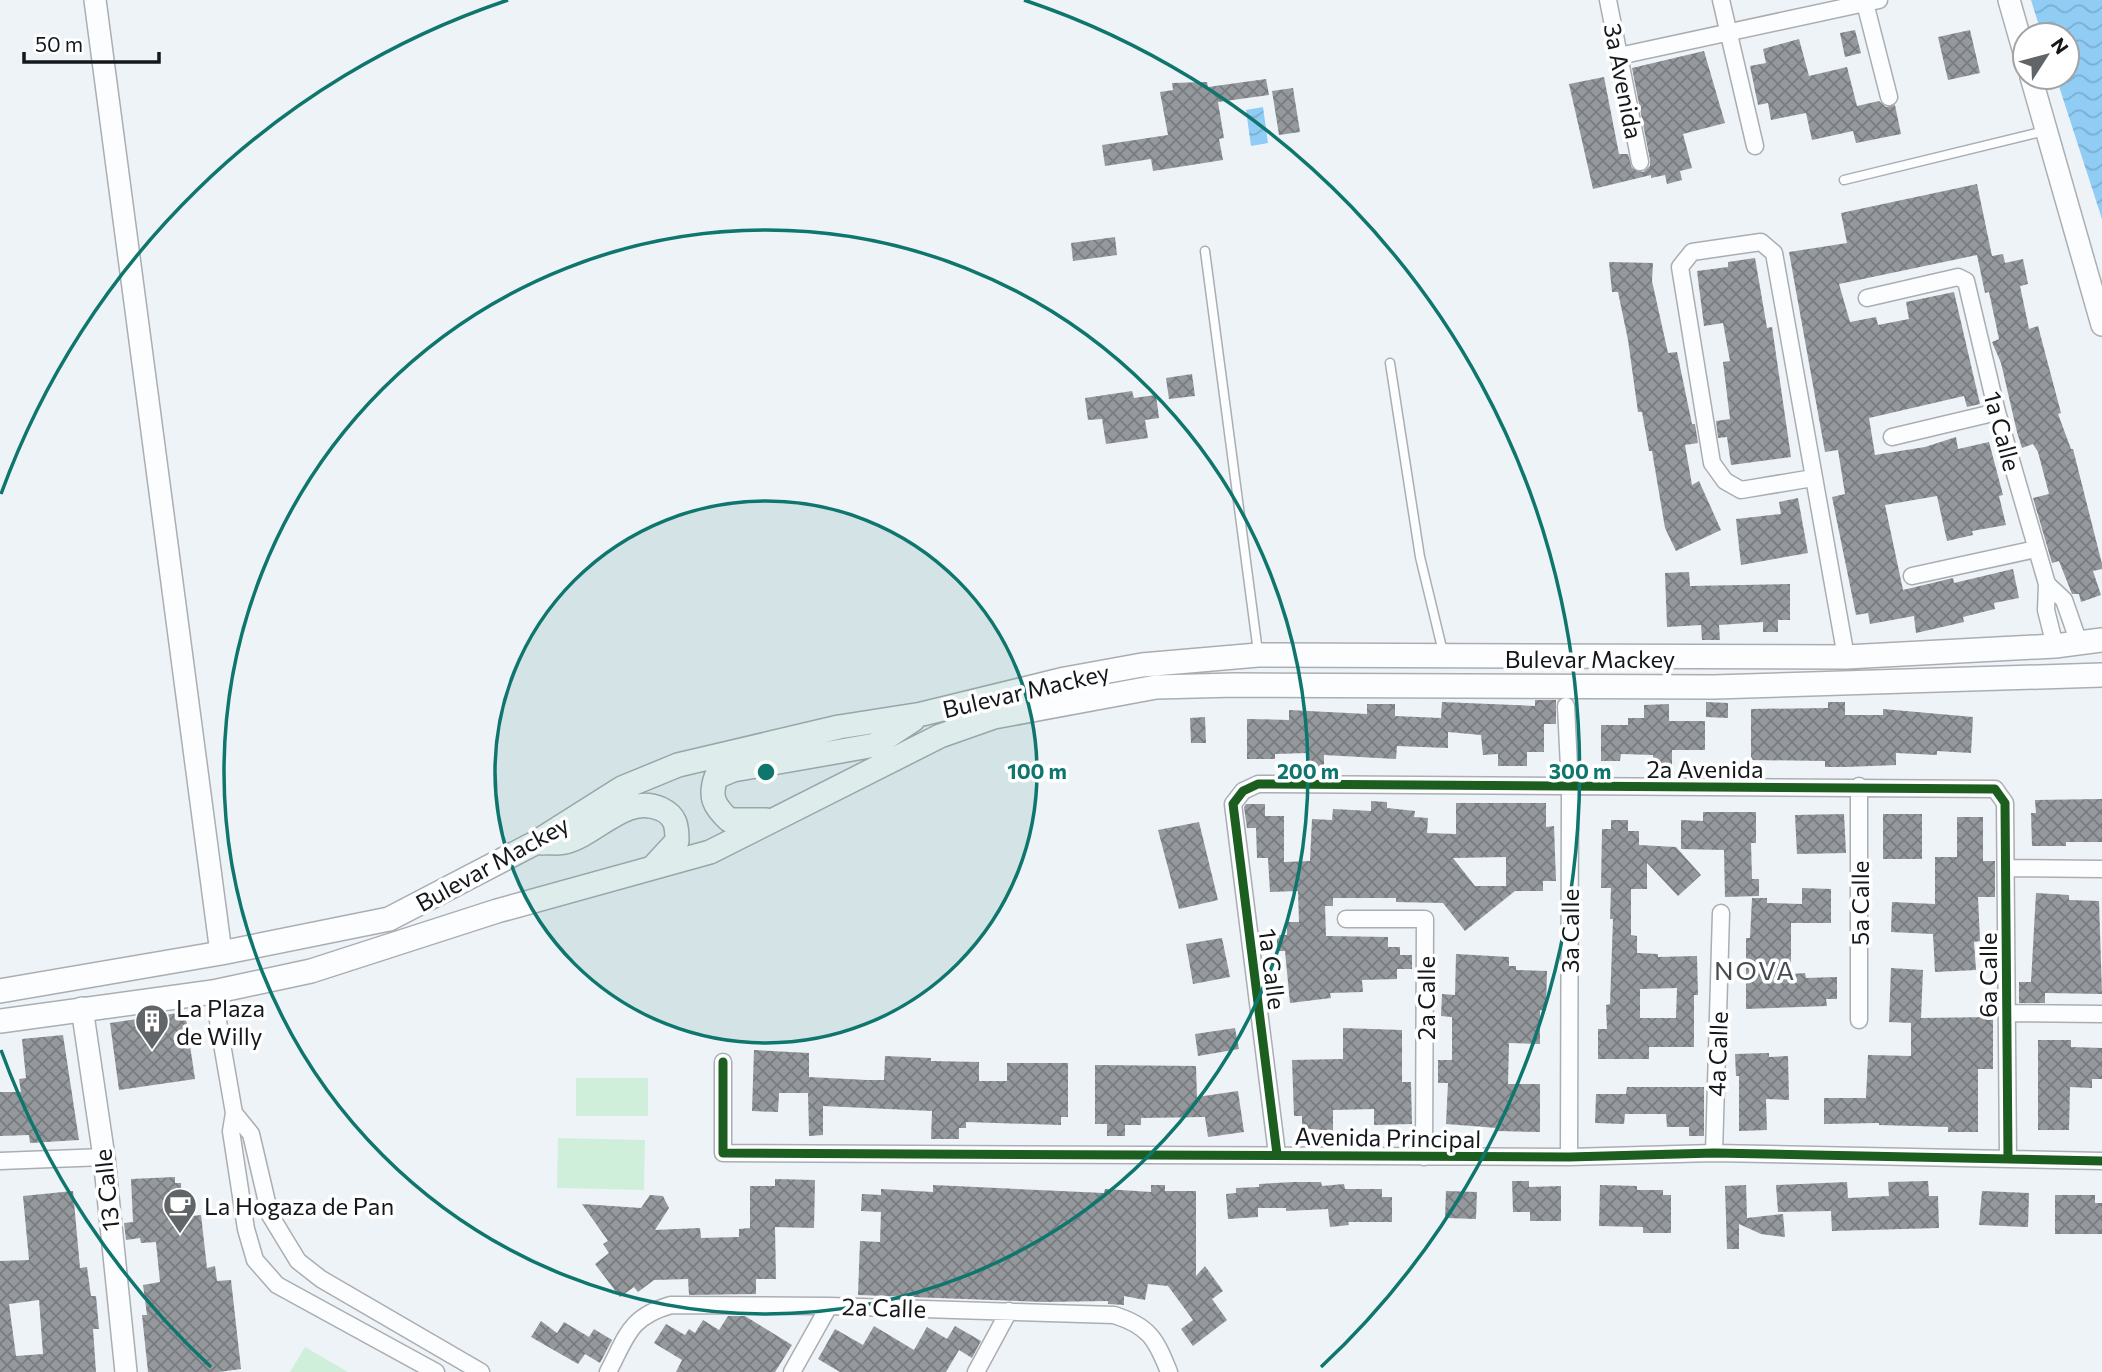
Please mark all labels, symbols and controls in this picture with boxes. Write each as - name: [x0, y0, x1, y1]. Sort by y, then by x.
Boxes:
- scale bar: [24, 21, 159, 65]
- street label: 3a Avenida: [1599, 21, 1649, 141]
- north arrow: [2011, 21, 2081, 91]
- text: 50 m: [35, 31, 83, 56]
- text: N: [2047, 33, 2074, 58]
- street label: 1a Calle: [1978, 388, 2028, 474]
- street label: Bulevar Mackey: [1505, 644, 1675, 673]
- street label: Bulevar Mackey: [940, 657, 1112, 723]
- street label: 2a Avenida: [1647, 754, 1763, 783]
- text: 100 m: [1007, 758, 1067, 783]
- text: 200 m: [1277, 758, 1339, 783]
- text: 300 m: [1549, 758, 1611, 783]
- centre of rings: [754, 760, 778, 784]
- street label: Bulevar Mackey: [410, 809, 574, 917]
- street label: 5a Calle: [1845, 861, 1874, 945]
- street label: 3a Calle: [1555, 889, 1584, 973]
- street label: 1a Calle: [1254, 927, 1292, 1011]
- street label: 6a Calle: [1973, 932, 2002, 1018]
- district label: NOVA: [1714, 954, 1796, 985]
- street label: 2a Calle: [1411, 956, 1440, 1040]
- place label: La Plaza de Willy: [176, 993, 265, 1050]
- building icon: La Plaza de Willy: [133, 1002, 171, 1051]
- street label: 4a Calle: [1701, 1011, 1733, 1097]
- street label: Avenida Principal: [1294, 1121, 1482, 1153]
- street label: 13 Calle: [87, 1148, 125, 1232]
- cafe icon: La Hogaza de Pan: [161, 1186, 199, 1235]
- place label: La Hogaza de Pan: [204, 1191, 394, 1220]
- street label: 2a Calle: [841, 1291, 927, 1323]

